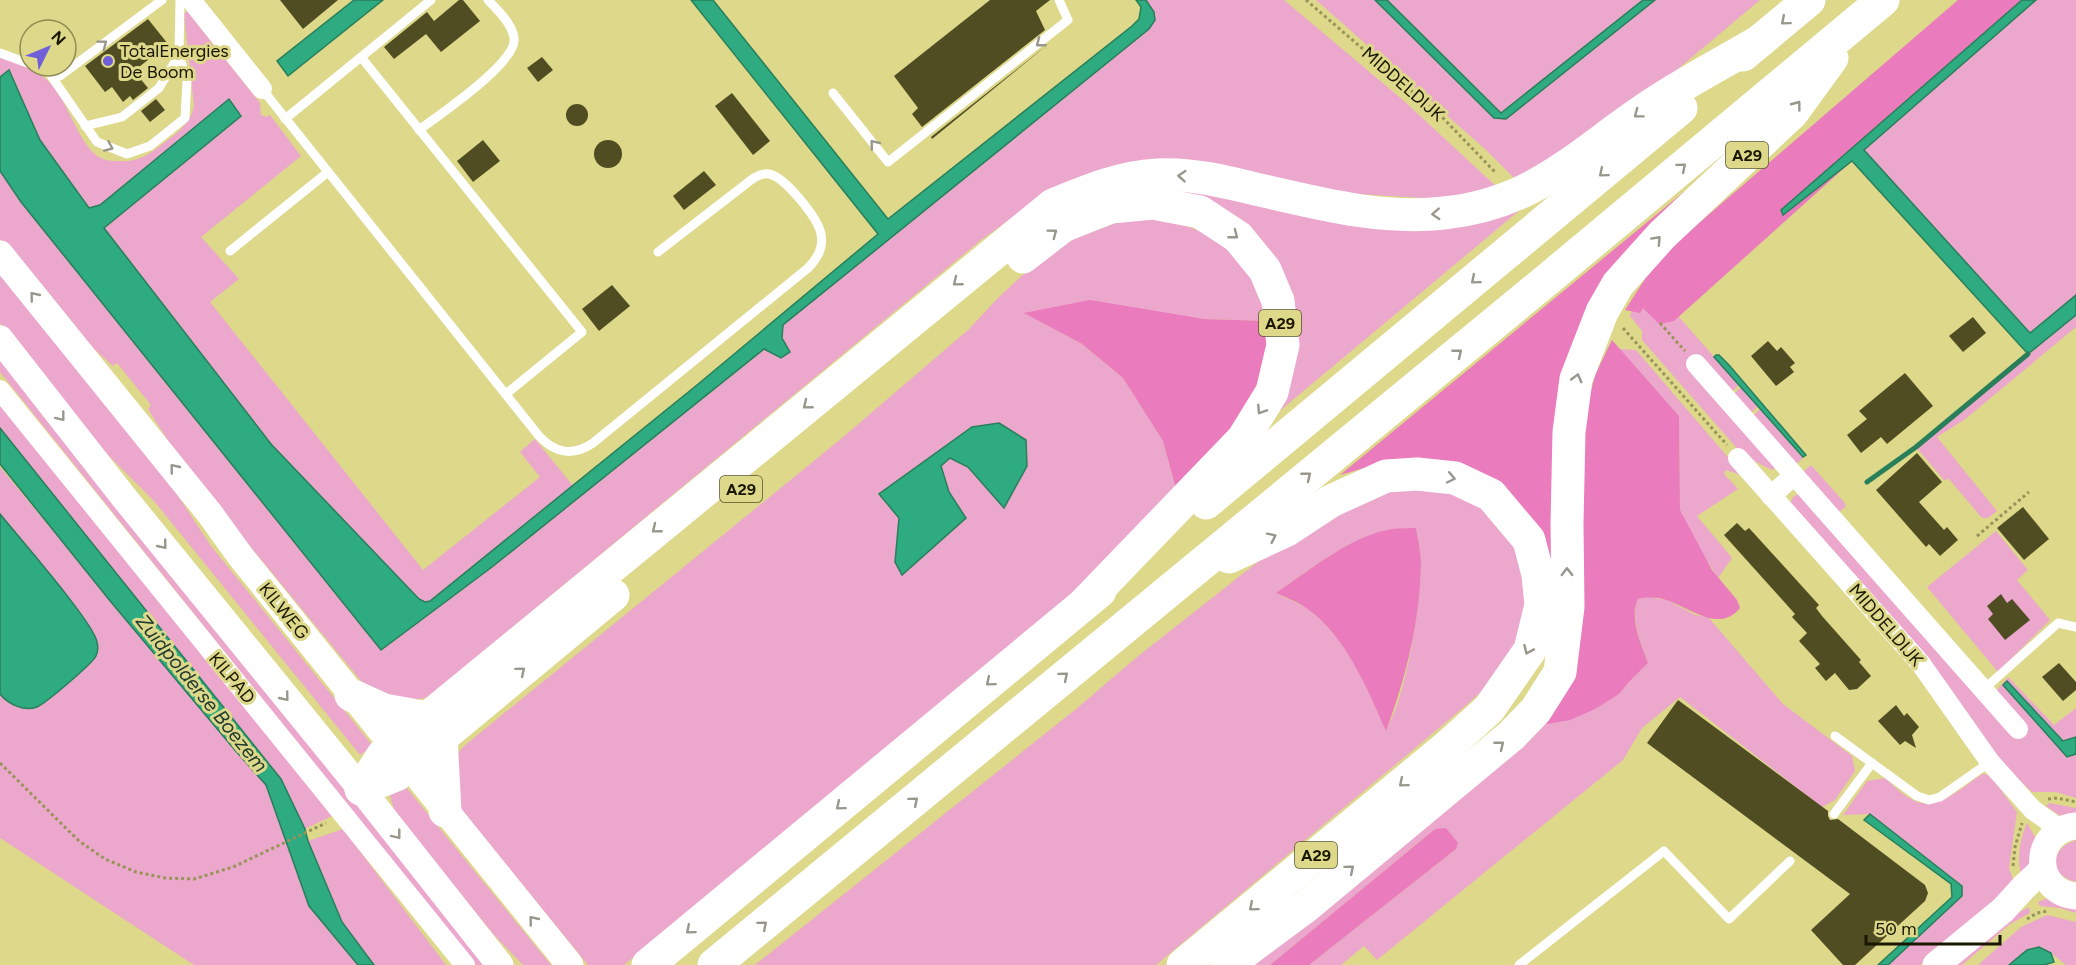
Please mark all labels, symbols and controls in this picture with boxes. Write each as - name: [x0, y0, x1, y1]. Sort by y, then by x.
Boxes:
- one-way arrow: [1781, 13, 1792, 24]
- north arrow: [18, 18, 78, 78]
- text: N: [47, 27, 70, 49]
- one-way arrow: [1035, 35, 1046, 46]
- place label: TotalEnergies De Boom: [120, 40, 229, 83]
- one-way arrow: [96, 41, 107, 52]
- street label: MIDDELDIJK: [1357, 42, 1449, 126]
- marker: TotalEnergies De Boom: [101, 54, 115, 68]
- one-way arrow: [1790, 101, 1801, 112]
- one-way arrow: [1634, 107, 1645, 118]
- one-way arrow: [870, 139, 881, 150]
- one-way arrow: [103, 140, 114, 152]
- road number: A29: [1726, 142, 1768, 168]
- one-way arrow: [1675, 163, 1686, 174]
- one-way arrow: [1599, 166, 1610, 177]
- one-way arrow: [1177, 170, 1186, 183]
- one-way arrow: [1431, 207, 1440, 220]
- one-way arrow: [1227, 228, 1238, 239]
- one-way arrow: [1047, 230, 1058, 241]
- one-way arrow: [1649, 236, 1660, 247]
- one-way arrow: [1471, 272, 1482, 283]
- one-way arrow: [953, 274, 964, 285]
- one-way arrow: [30, 292, 41, 303]
- road number: A29: [1259, 310, 1301, 336]
- one-way arrow: [1451, 349, 1462, 360]
- one-way arrow: [1570, 373, 1583, 383]
- one-way arrow: [803, 398, 814, 409]
- one-way arrow: [1257, 404, 1268, 415]
- one-way arrow: [53, 410, 64, 421]
- one-way arrow: [170, 464, 181, 475]
- one-way arrow: [1446, 471, 1456, 484]
- one-way arrow: [1300, 473, 1311, 484]
- road number: A29: [720, 476, 762, 502]
- one-way arrow: [652, 522, 663, 533]
- one-way arrow: [1265, 532, 1276, 544]
- one-way arrow: [155, 538, 166, 549]
- one-way arrow: [1561, 568, 1573, 577]
- street label: KILWEG: [254, 578, 314, 644]
- street label: MIDDELDIJK: [1844, 579, 1928, 671]
- water label: Zuidpolderse Boezem: [131, 609, 273, 777]
- one-way arrow: [1523, 643, 1535, 654]
- street label: KILPAD: [204, 648, 260, 708]
- one-way arrow: [514, 667, 525, 678]
- one-way arrow: [1057, 673, 1068, 684]
- one-way arrow: [986, 674, 997, 685]
- one-way arrow: [278, 690, 289, 701]
- one-way arrow: [1493, 741, 1504, 752]
- one-way arrow: [1399, 776, 1410, 787]
- one-way arrow: [907, 797, 918, 808]
- one-way arrow: [836, 799, 847, 810]
- one-way arrow: [390, 828, 401, 839]
- road number: A29: [1295, 842, 1337, 868]
- one-way arrow: [1343, 866, 1354, 877]
- one-way arrow: [1249, 900, 1260, 911]
- scale bar: [1866, 908, 2000, 946]
- one-way arrow: [530, 915, 541, 926]
- text: 50 m: [1875, 918, 1917, 940]
- one-way arrow: [756, 921, 767, 932]
- one-way arrow: [686, 923, 697, 934]

